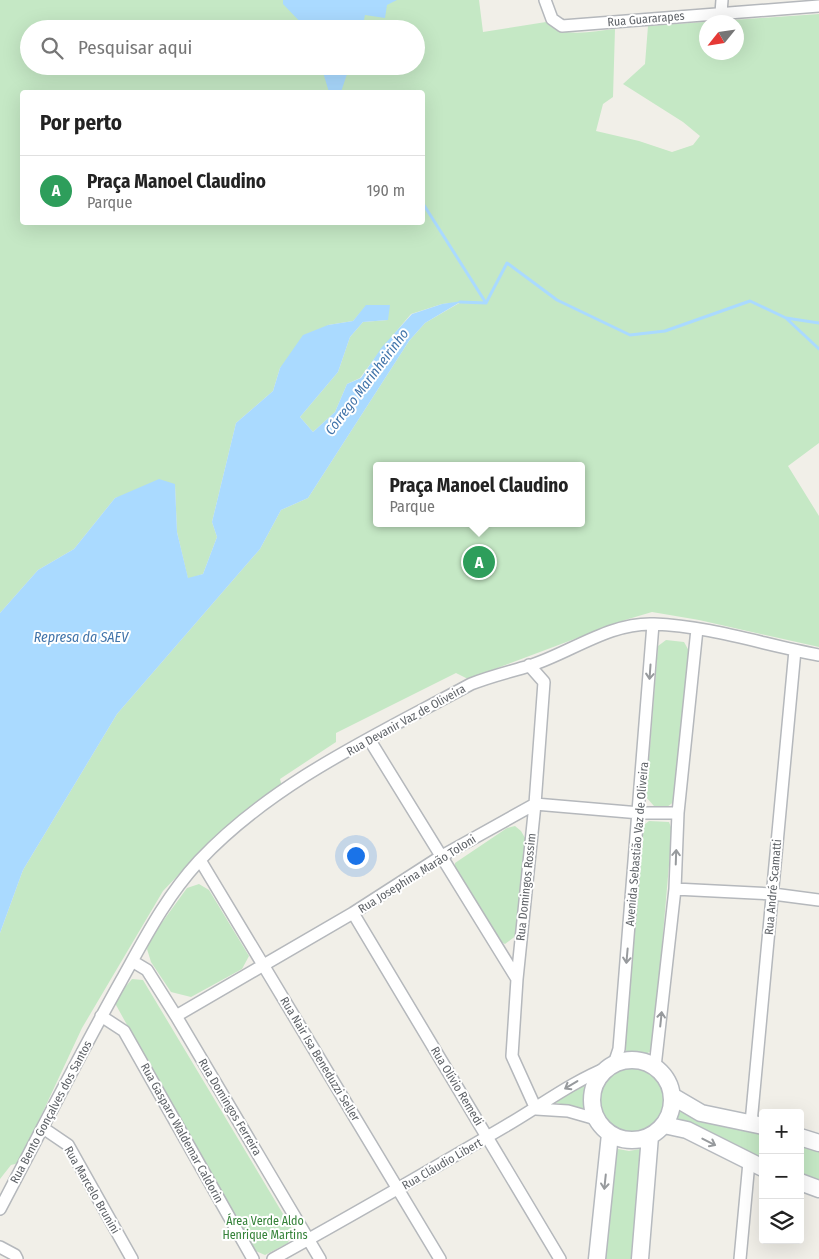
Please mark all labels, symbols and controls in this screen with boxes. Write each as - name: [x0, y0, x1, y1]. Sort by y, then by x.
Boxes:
- street label: Rua Guararapes: [607, 9, 685, 29]
- north arrow: [699, 15, 744, 60]
- search box: [20, 20, 425, 75]
- icon: search: [38, 34, 66, 62]
- text: Pesquisar aqui: [78, 36, 192, 59]
- text: Por perto: [40, 110, 122, 136]
- text: Praça Manoel Claudino: [87, 170, 266, 193]
- text: A: [52, 181, 60, 200]
- text: 190 m: [367, 181, 405, 200]
- text: Parque: [87, 193, 132, 212]
- water label: Córrego Marinheirinho: [322, 326, 412, 438]
- popup: [373, 462, 585, 527]
- text: Praça Manoel Claudino: [390, 474, 568, 497]
- text: Parque: [390, 497, 435, 516]
- pin: A: [463, 543, 495, 581]
- water label: Represa da SAEV: [34, 629, 129, 646]
- one-way arrow: [645, 664, 655, 680]
- street label: Rua Devanir Vaz de Oliveira: [344, 681, 468, 759]
- street label: Avenida Sebastião Vaz de Oliveira: [623, 761, 651, 927]
- street label: Rua Josephina Marão Toloni: [356, 832, 478, 916]
- street label: Rua Domingos Rossim: [513, 832, 539, 942]
- street label: Rua André Scamatti: [762, 839, 784, 935]
- your location: [343, 843, 369, 869]
- one-way arrow: [672, 849, 681, 865]
- one-way arrow: [623, 948, 632, 964]
- street label: Rua Nair Isa Beneduzzi Seller: [277, 994, 363, 1124]
- one-way arrow: [656, 1011, 666, 1027]
- street label: Rua Bento Gonçalves dos Santos: [7, 1038, 95, 1186]
- street label: Rua Olívio Remedi: [428, 1044, 486, 1128]
- street label: Rua Domingos Ferreira: [196, 1056, 265, 1158]
- street label: Rua Gasparo Waldemar Caldorin: [138, 1061, 226, 1205]
- one-way arrow: [565, 1081, 579, 1091]
- map controls: [759, 1109, 804, 1244]
- button: +: [759, 1109, 804, 1154]
- street label: Rua Cláudio Libert: [399, 1135, 485, 1193]
- one-way arrow: [701, 1138, 716, 1147]
- street label: Rua Marcelo Brunini: [61, 1144, 123, 1236]
- button: −: [759, 1154, 804, 1199]
- one-way arrow: [600, 1174, 610, 1190]
- button: layers: [759, 1199, 804, 1244]
- park label: Área Verde Aldo Henrique Martins: [222, 1213, 308, 1242]

